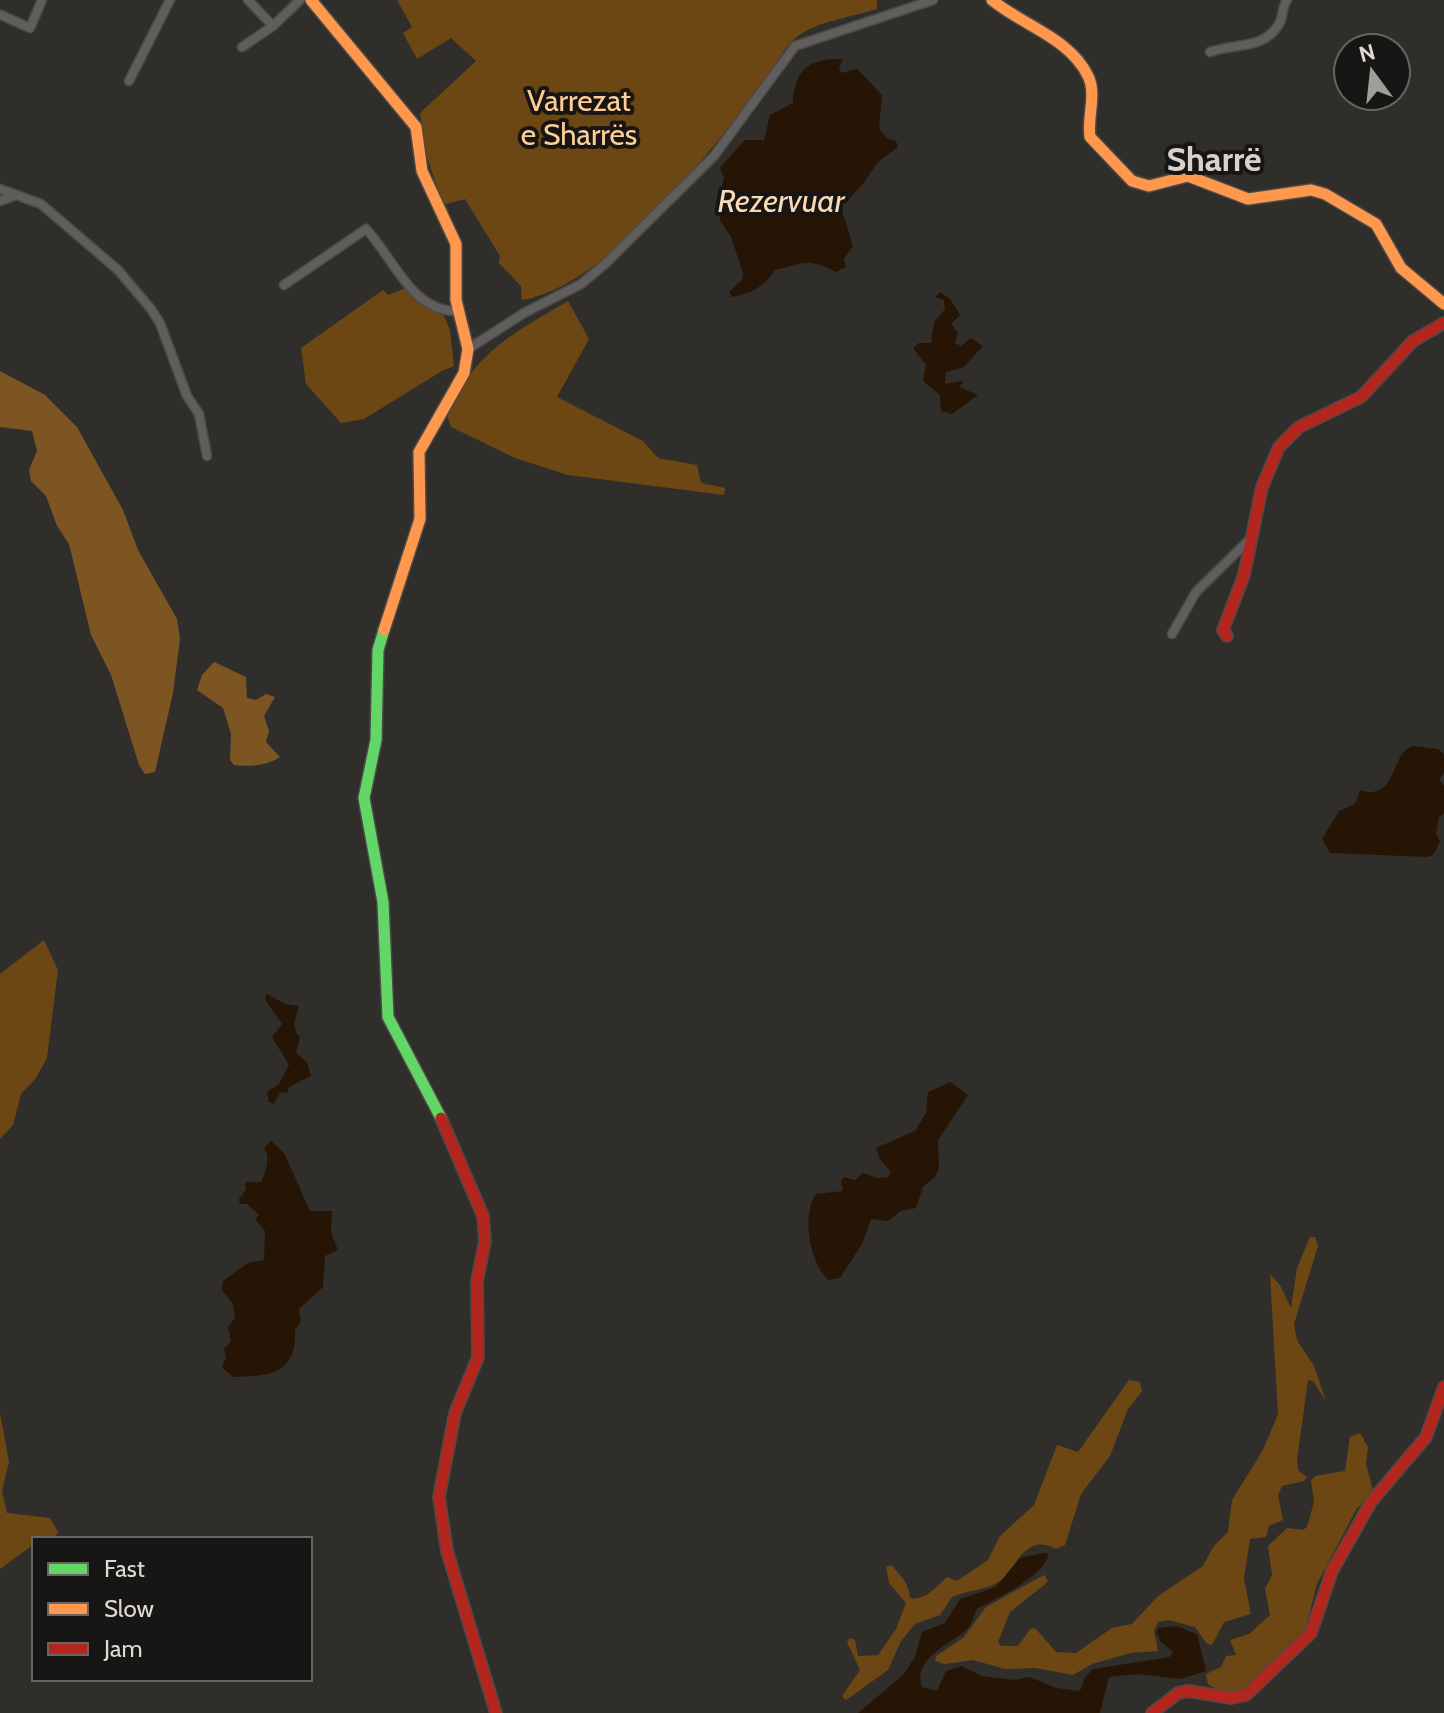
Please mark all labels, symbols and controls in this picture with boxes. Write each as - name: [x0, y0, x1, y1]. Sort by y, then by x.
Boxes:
- north arrow: [1332, 32, 1412, 112]
- text: N: [1356, 38, 1378, 68]
- park label: Varrezat e Sharrës: [521, 82, 637, 153]
- district label: Sharrë: [1167, 138, 1261, 180]
- water label: Rezervuar: [717, 181, 846, 220]
- legend: [32, 1537, 312, 1681]
- text: Fast: [104, 1554, 145, 1583]
- text: Slow: [104, 1594, 154, 1623]
- text: Jam: [103, 1634, 142, 1663]

